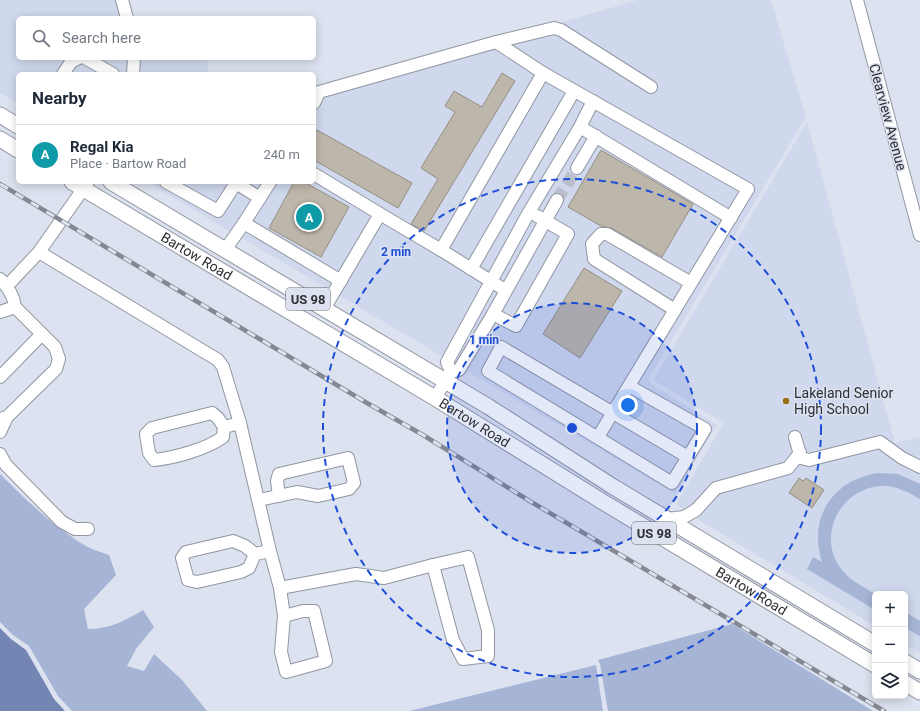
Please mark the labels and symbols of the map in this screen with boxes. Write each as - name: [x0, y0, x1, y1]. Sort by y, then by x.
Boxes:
- street label: Clearview Avenue: [866, 62, 910, 172]
- pin: A: [296, 202, 322, 232]
- street label: Bartow Road: [158, 229, 235, 283]
- text: 2 min: [381, 245, 411, 259]
- road number: US 98: [286, 288, 330, 310]
- text: 1 min: [469, 333, 499, 347]
- place label: Lakeland Senior High School: [794, 385, 894, 417]
- street label: Bartow Road: [436, 395, 513, 450]
- your location: [618, 395, 638, 415]
- marker: Lakeland Senior High School: [781, 396, 791, 406]
- centre of rings: [565, 421, 579, 435]
- road number: US 98: [632, 522, 676, 544]
- street label: Bartow Road: [713, 563, 790, 618]

